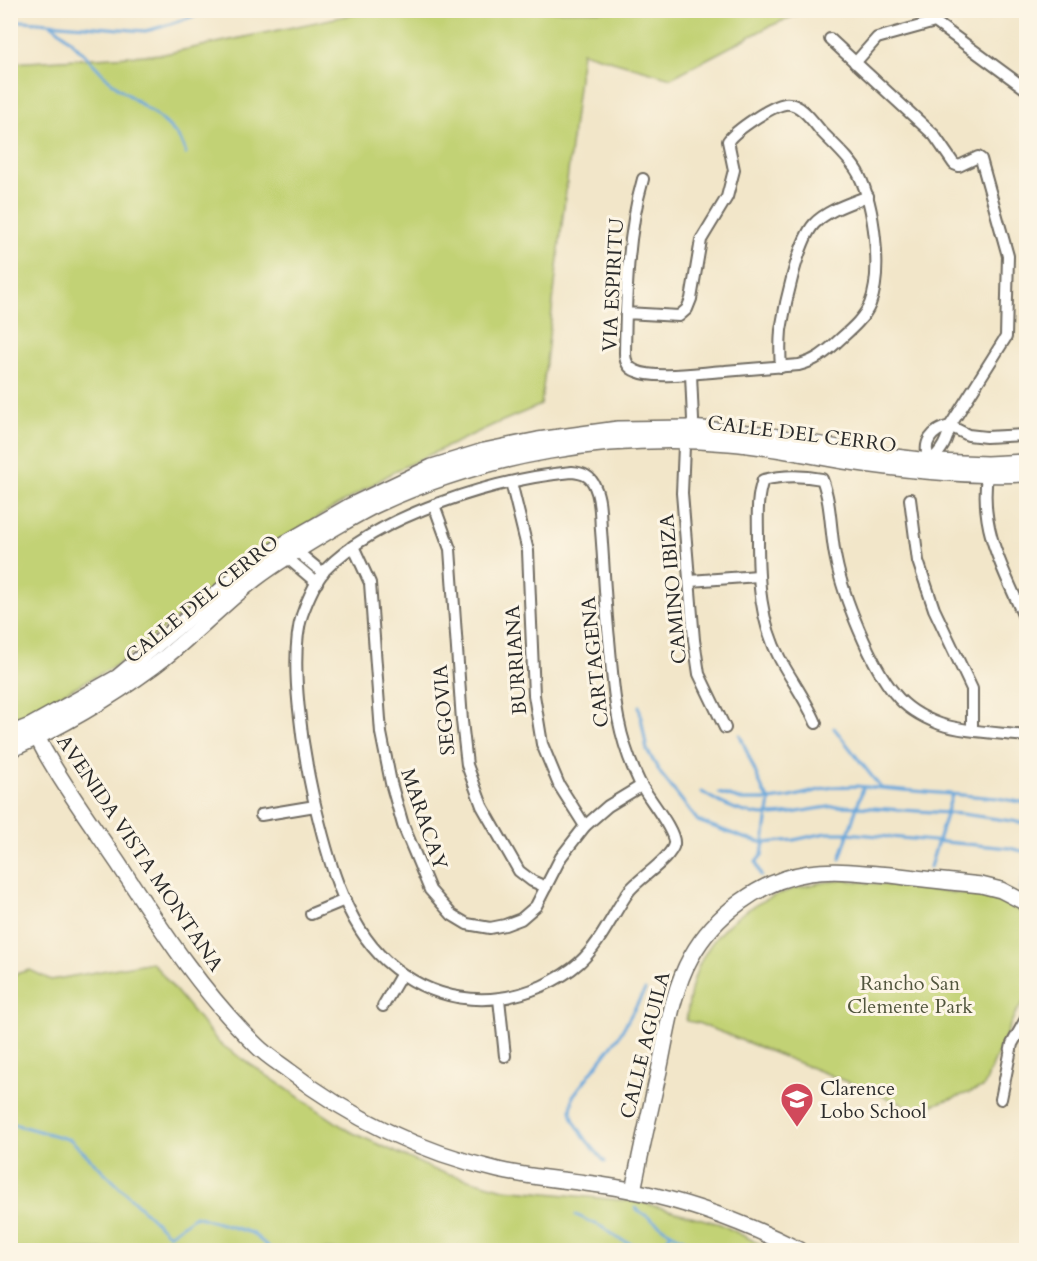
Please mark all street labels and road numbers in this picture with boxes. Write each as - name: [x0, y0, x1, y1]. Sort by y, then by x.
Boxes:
- street label: VIA ESPIRITU: [596, 217, 630, 353]
- street label: CALLE DEL CERRO: [706, 409, 898, 459]
- street label: CAMINO IBIZA: [653, 512, 693, 665]
- street label: CALLE DEL CERRO: [120, 529, 284, 669]
- street label: CARTAGENA: [575, 594, 615, 729]
- street label: BURRIANA: [499, 603, 533, 716]
- street label: SEGOVIA: [427, 663, 461, 757]
- street label: AVENIDA VISTA MONTANA: [50, 729, 230, 977]
- street label: MARACAY: [394, 765, 454, 873]
- street label: CALLE AGUILA: [614, 968, 677, 1122]

